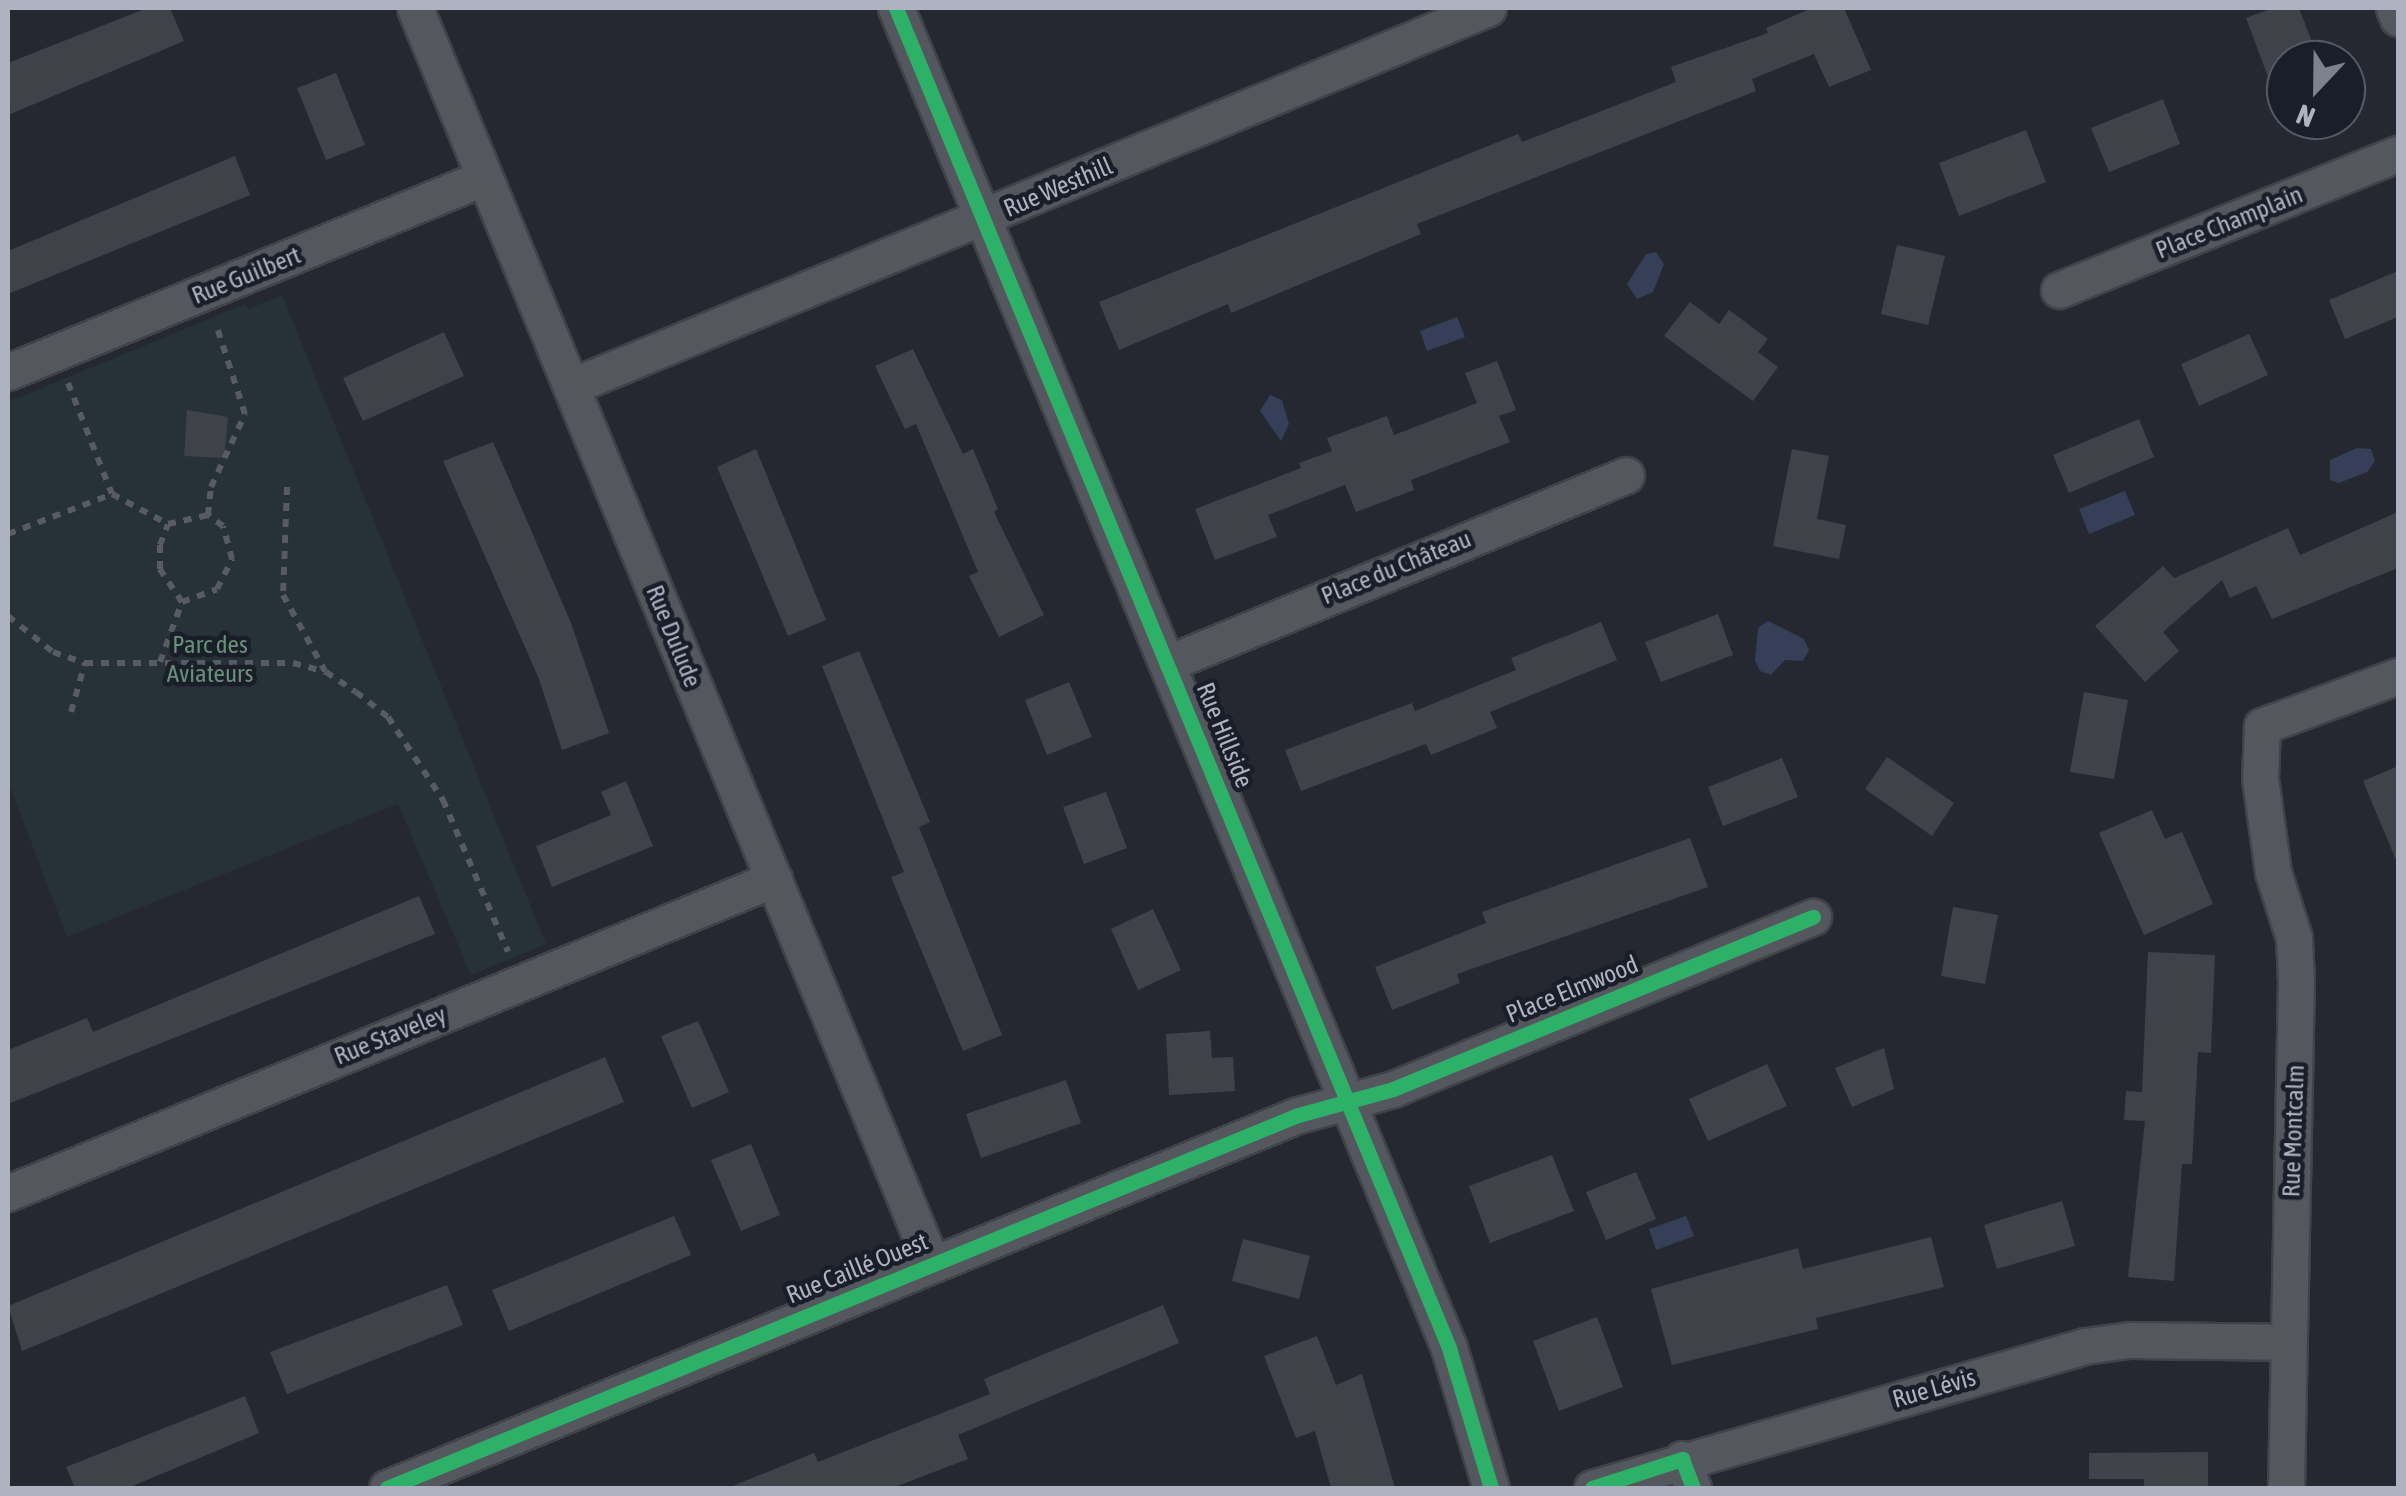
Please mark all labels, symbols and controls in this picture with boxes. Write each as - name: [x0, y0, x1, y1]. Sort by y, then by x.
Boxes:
- north arrow: [2266, 40, 2366, 140]
- text: N: [2292, 98, 2319, 134]
- street label: Rue Westhill: [999, 151, 1117, 223]
- street label: Place Champlain: [2151, 179, 2307, 265]
- street label: Rue Guilbert: [187, 240, 305, 310]
- street label: Place du Château: [1317, 523, 1475, 611]
- street label: Rue Dulude: [640, 581, 708, 691]
- park label: Parc des Aviateurs: [167, 630, 253, 689]
- street label: Rue Hillside: [1190, 678, 1260, 792]
- street label: Place Elmwood: [1502, 949, 1642, 1029]
- street label: Rue Staveley: [330, 999, 450, 1071]
- street label: Rue Montcalm: [2276, 1064, 2310, 1198]
- street label: Rue Caillé Ouest: [782, 1226, 932, 1310]
- street label: Rue Lévis: [1889, 1362, 1979, 1414]

